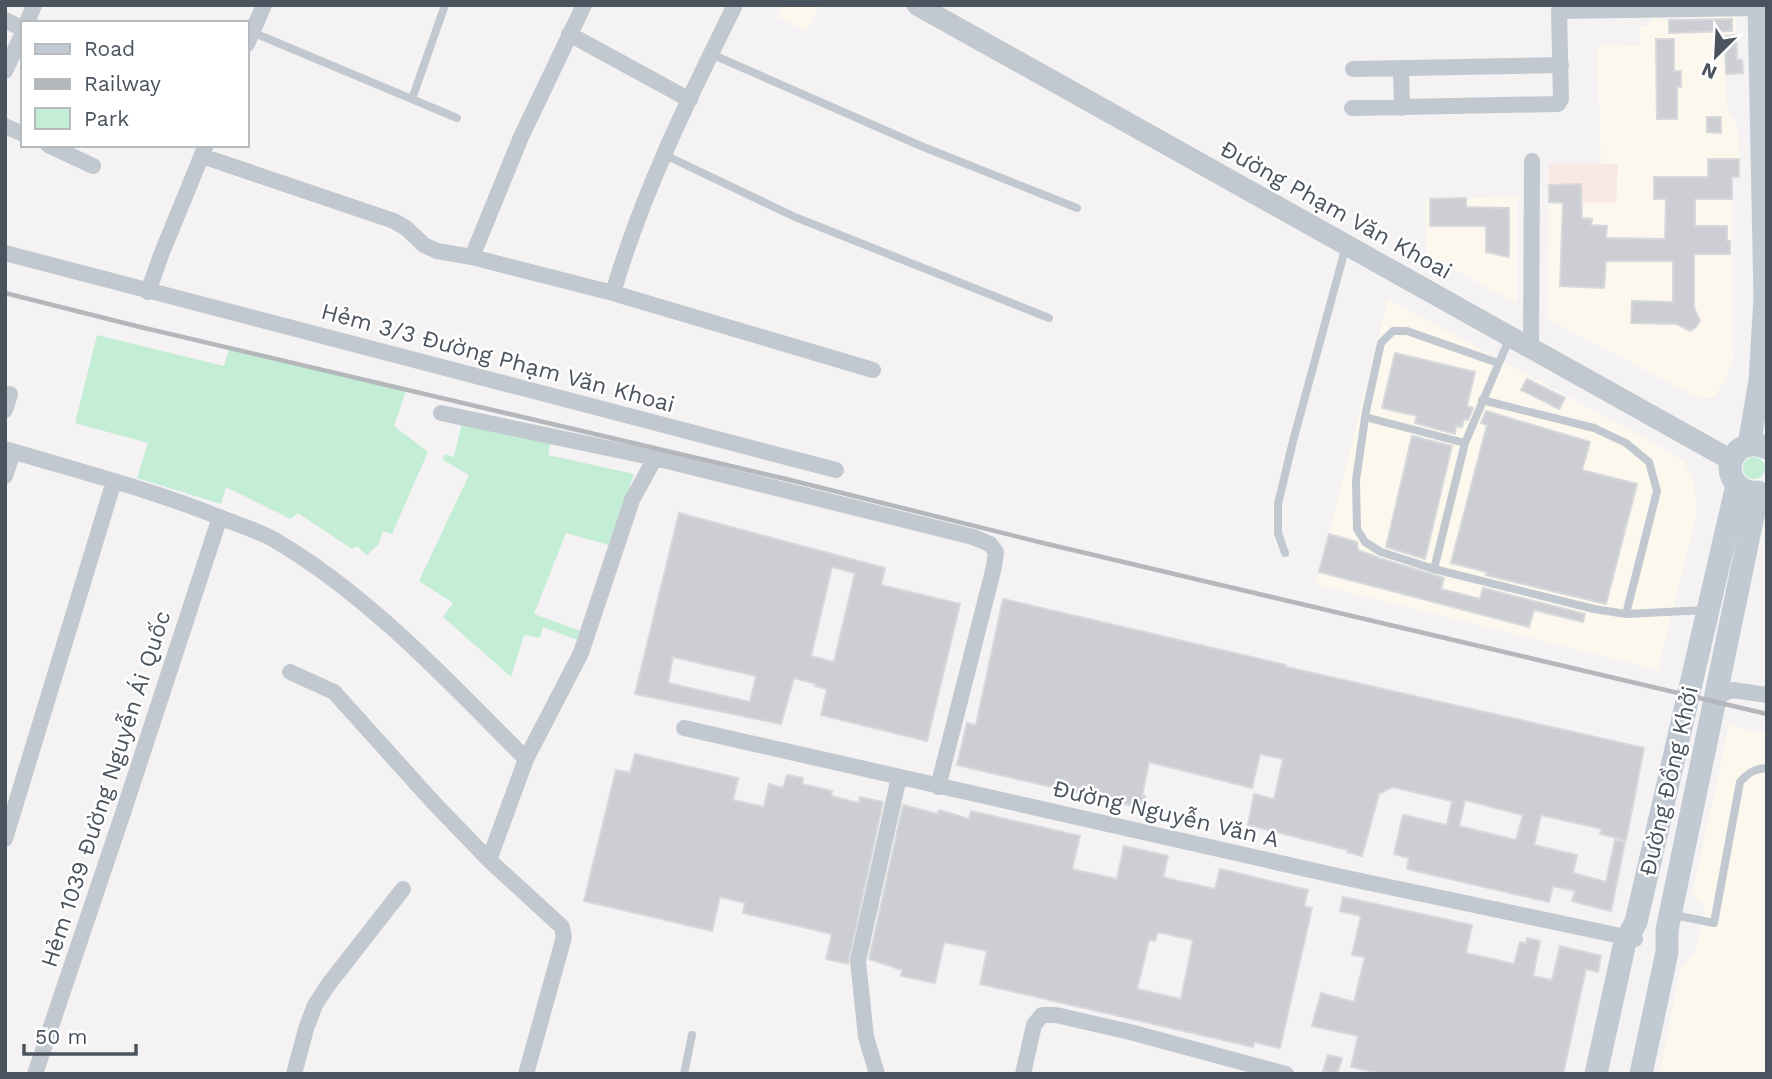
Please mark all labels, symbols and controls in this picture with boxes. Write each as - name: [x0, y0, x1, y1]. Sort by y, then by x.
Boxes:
- legend: [21, 21, 248, 147]
- north arrow: [1681, 21, 1751, 91]
- text: Road: [84, 36, 135, 61]
- text: N: [1698, 58, 1720, 84]
- text: Railway: [84, 71, 161, 96]
- text: Park: [84, 106, 129, 131]
- street label: Đường Phạm Văn Khoai: [1216, 135, 1456, 285]
- street label: Hẻm 3/3 Đường Phạm Văn Khoai: [318, 298, 678, 418]
- street label: Hẻm 1039 Đường Nguyễn Ái Quốc: [35, 607, 177, 971]
- street label: Đường Đồng Khởi: [1634, 684, 1704, 878]
- street label: Đường Nguyễn Văn A: [1050, 774, 1282, 853]
- scale bar: [24, 1012, 136, 1056]
- text: 50 m: [35, 1024, 87, 1049]

